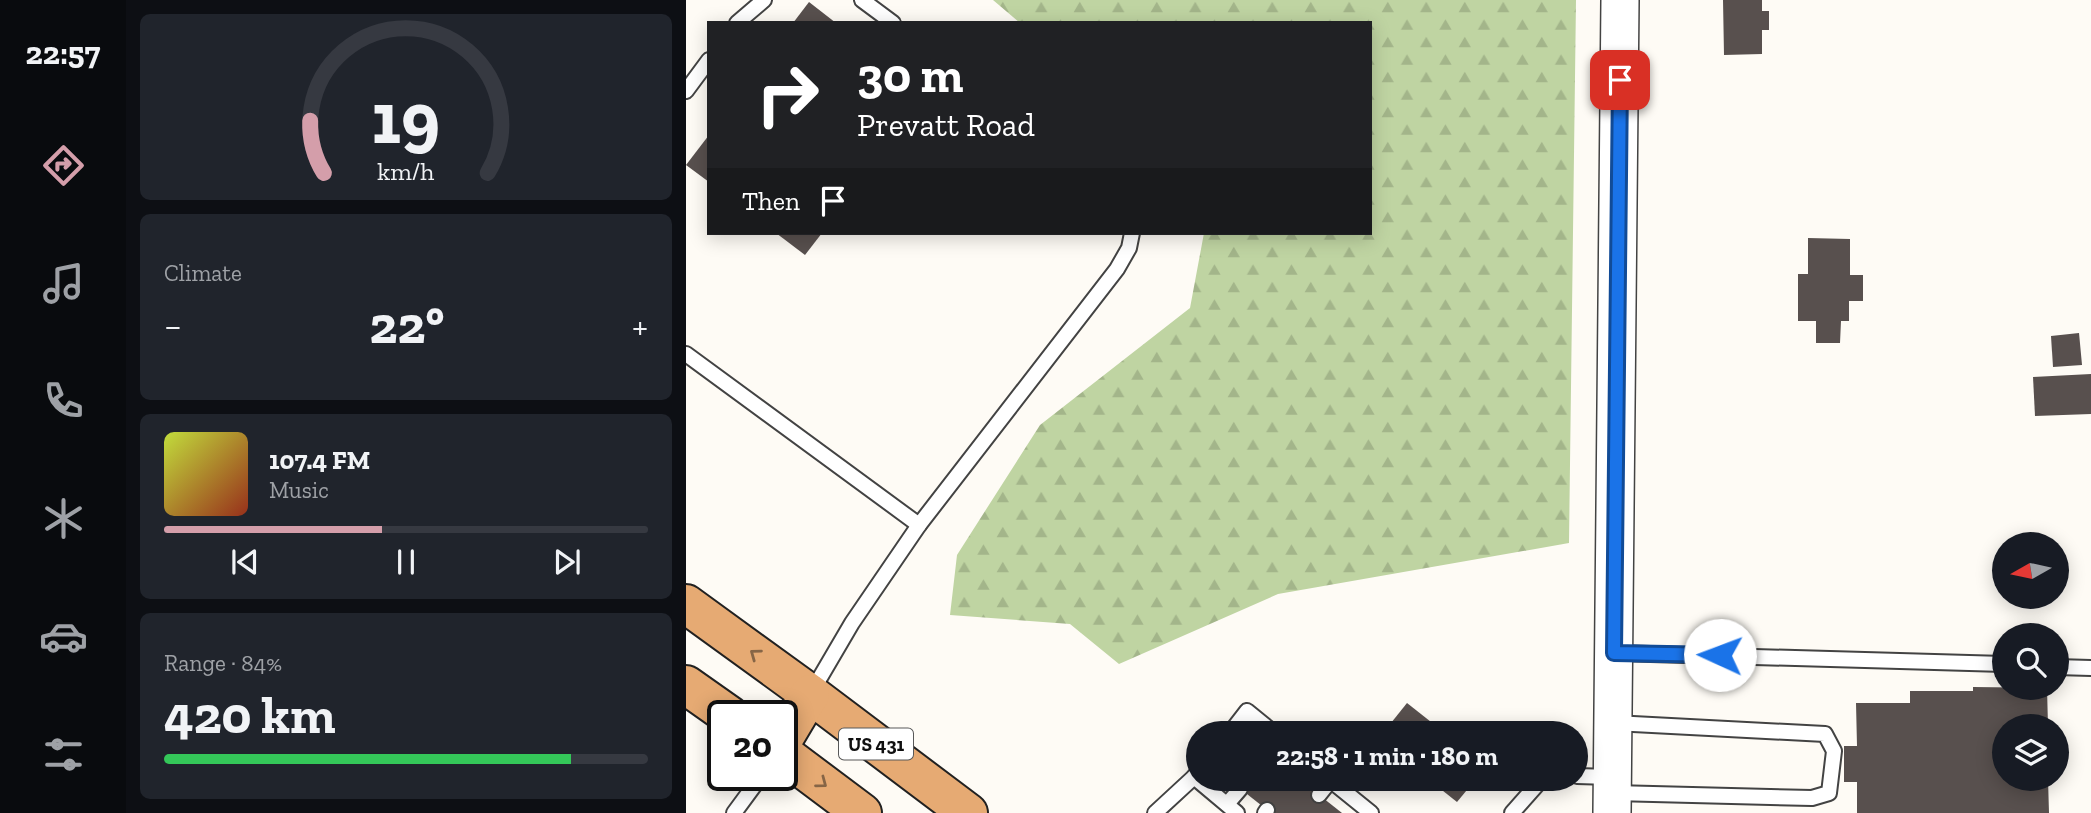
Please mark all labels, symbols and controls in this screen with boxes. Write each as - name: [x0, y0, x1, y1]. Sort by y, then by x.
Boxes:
- text: 22:57: [26, 34, 100, 72]
- text: 30 m: [857, 46, 963, 105]
- icon: right: [742, 49, 833, 140]
- pin: [1590, 50, 1650, 110]
- icon: arrive: [1601, 61, 1639, 99]
- text: 19: [372, 74, 440, 162]
- text: Prevatt Road: [857, 106, 1035, 144]
- icon: directions: [39, 141, 88, 190]
- text: km/h: [377, 156, 435, 186]
- icon: arrive: [814, 182, 852, 220]
- text: Then: [742, 185, 800, 217]
- icon: music: [39, 259, 88, 308]
- text: Climate: [164, 259, 242, 287]
- text: 22°: [370, 294, 444, 356]
- text: −: [164, 303, 182, 349]
- text: +: [632, 303, 648, 349]
- icon: phone: [39, 376, 88, 425]
- text: 107.4 FM: [269, 444, 370, 476]
- text: Music: [269, 476, 329, 504]
- icon: climate: [39, 494, 88, 543]
- north arrow: [1992, 532, 2068, 609]
- map controls: [1992, 532, 2069, 791]
- icon: previous: [226, 543, 264, 581]
- icon: pause: [387, 543, 425, 581]
- icon: next: [548, 543, 586, 581]
- icon: car: [39, 612, 88, 661]
- position arrow: [1683, 618, 1757, 692]
- button: search: [1992, 623, 2069, 700]
- text: Range · 84%: [164, 649, 282, 677]
- one-way arrow: [750, 650, 763, 662]
- text: 420 km: [164, 684, 336, 746]
- speed limit sign: 20: [707, 700, 798, 791]
- button: layers: [1992, 714, 2069, 791]
- road number: US 431: [839, 729, 913, 760]
- icon: filters: [39, 730, 88, 779]
- text: 22:58 · 1 min · 180 m: [1276, 740, 1498, 772]
- one-way arrow: [814, 775, 827, 787]

